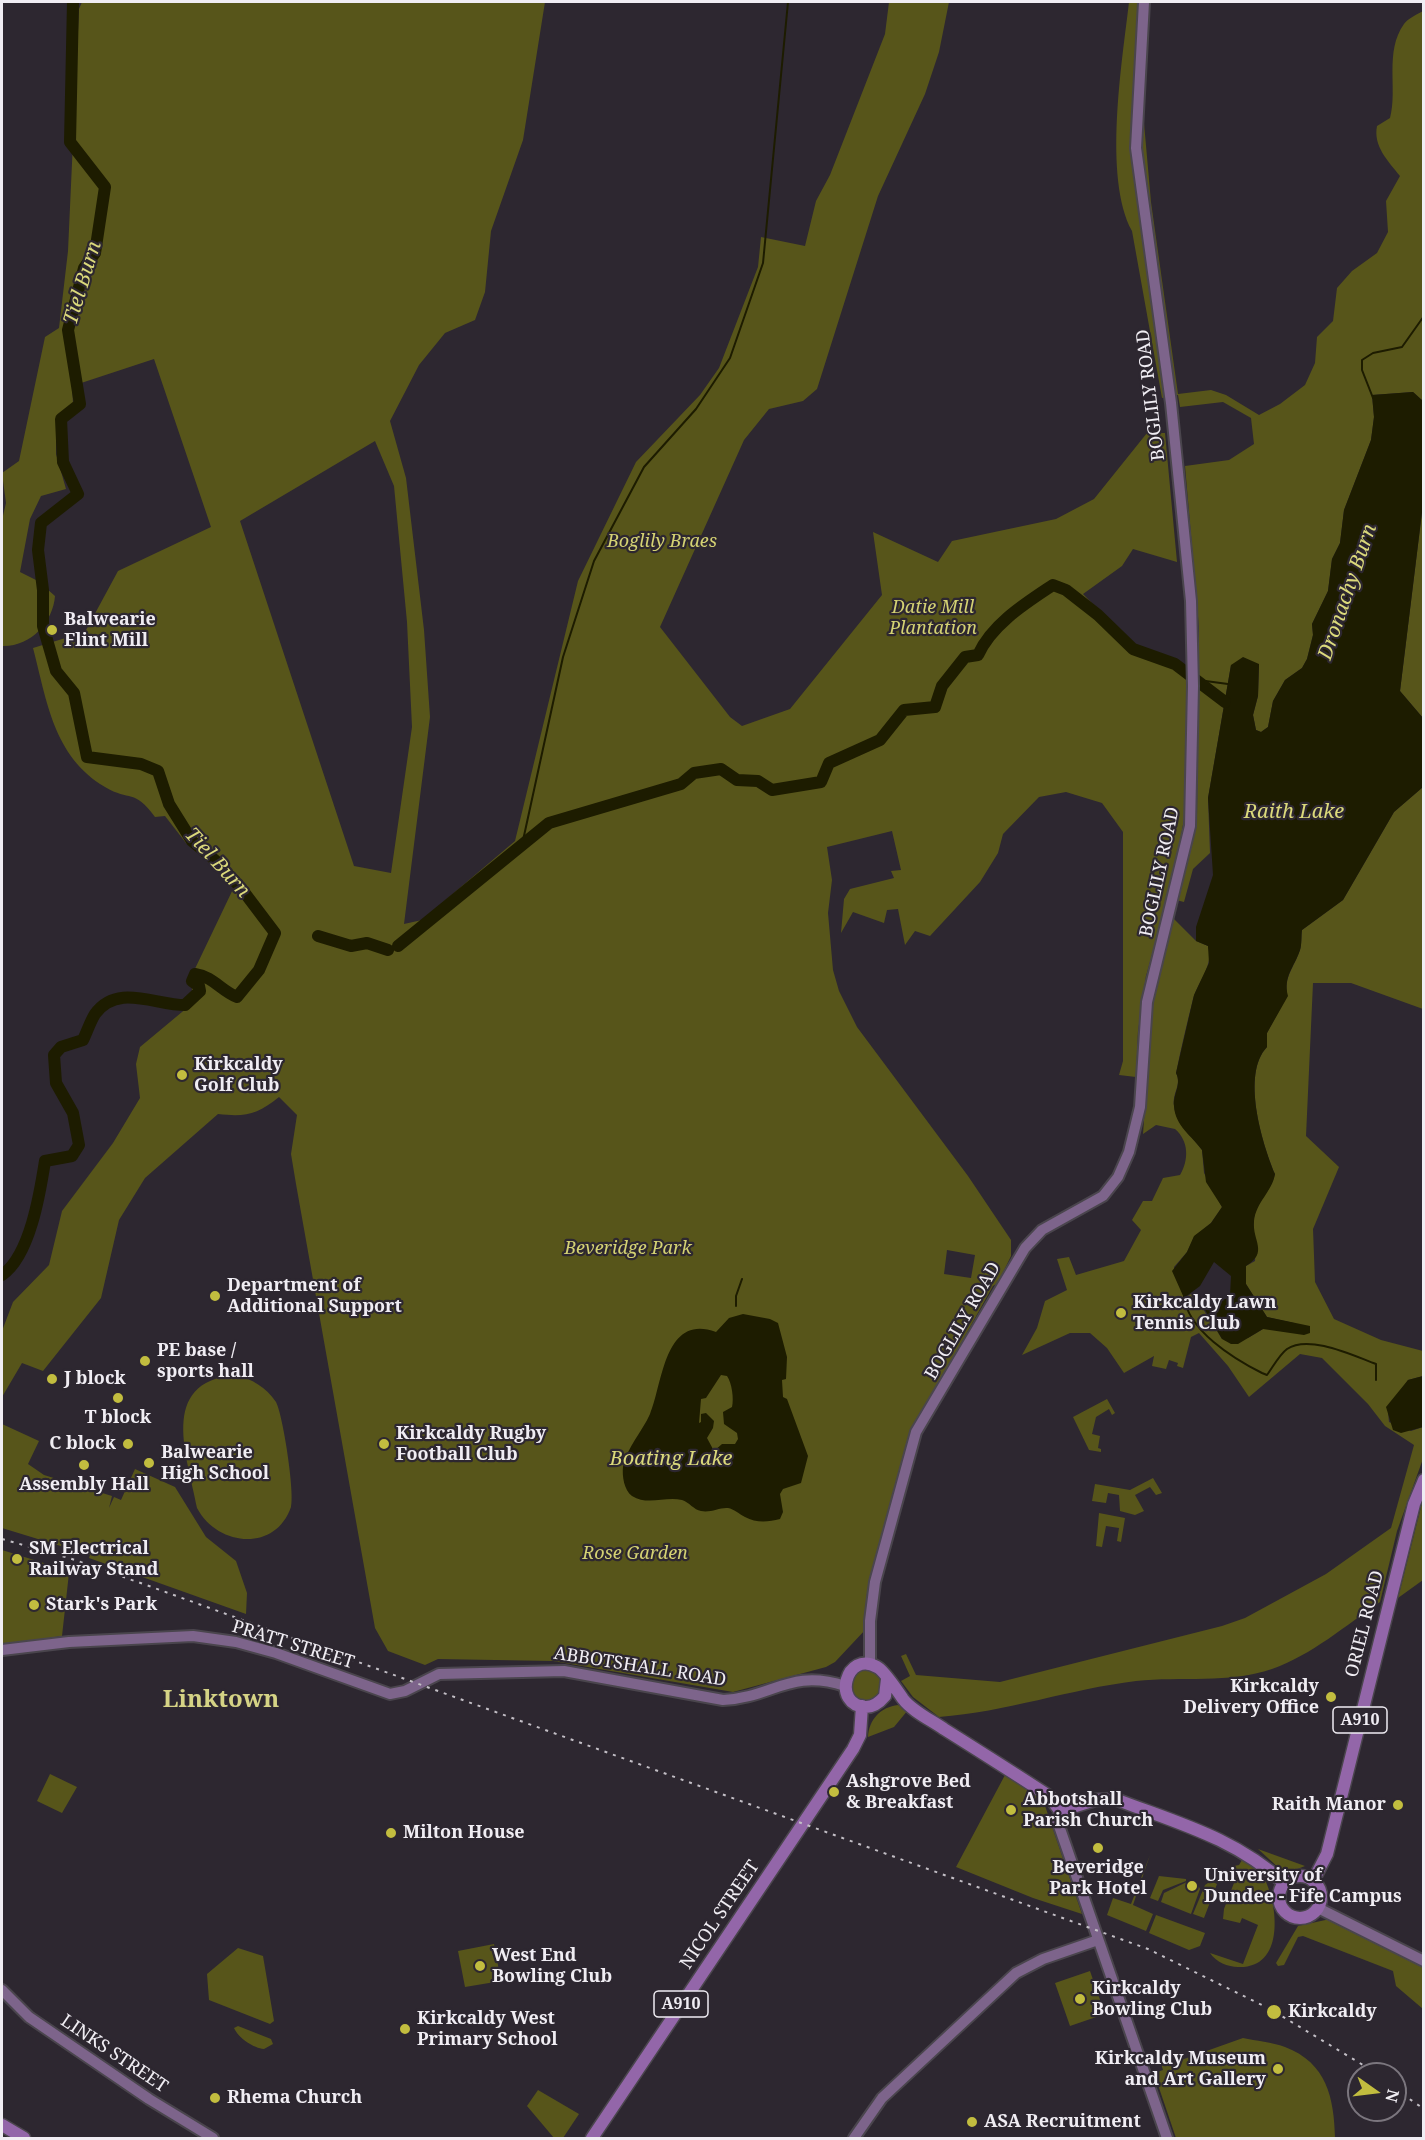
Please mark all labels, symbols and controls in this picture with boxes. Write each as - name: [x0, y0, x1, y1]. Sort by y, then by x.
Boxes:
- water label: Tiel Burn: [59, 238, 107, 328]
- street label: BOGLILY ROAD: [1132, 328, 1170, 462]
- water label: Dronachy Burn: [1314, 521, 1382, 663]
- park label: Boglily Braes: [607, 531, 717, 553]
- park label: Datie Mill Plantation: [889, 597, 977, 640]
- place label: Balwearie Flint Mill: [64, 609, 156, 652]
- marker: Balwearie Flint Mill: [45, 623, 59, 637]
- water label: Raith Lake: [1244, 800, 1344, 824]
- street label: BOGLILY ROAD: [1136, 805, 1184, 939]
- water label: Tiel Burn: [179, 823, 255, 903]
- place label: Kirkcaldy Golf Club: [194, 1054, 283, 1096]
- marker: Kirkcaldy Golf Club: [175, 1068, 189, 1082]
- park label: Beveridge Park: [564, 1238, 692, 1260]
- street label: BOGLILY ROAD: [921, 1258, 1005, 1384]
- place label: Department of Additional Support: [227, 1275, 402, 1318]
- marker: Department of Additional Support: [208, 1289, 222, 1303]
- place label: Kirkcaldy Lawn Tennis Club: [1133, 1292, 1276, 1334]
- marker: Kirkcaldy Lawn Tennis Club: [1114, 1306, 1128, 1320]
- place label: PE base / sports hall: [157, 1340, 254, 1382]
- marker: PE base / sports hall: [138, 1354, 152, 1368]
- place label: J block: [64, 1368, 126, 1390]
- marker: J block: [45, 1372, 59, 1386]
- marker: T block: [111, 1391, 125, 1405]
- place label: T block: [85, 1407, 151, 1429]
- place label: Kirkcaldy Rugby Football Club: [396, 1423, 546, 1466]
- place label: C block: [49, 1433, 116, 1455]
- marker: C block: [121, 1437, 135, 1451]
- marker: Kirkcaldy Rugby Football Club: [377, 1437, 391, 1451]
- place label: Balwearie High School: [161, 1442, 269, 1484]
- water label: Boating Lake: [610, 1447, 732, 1471]
- marker: Balwearie High School: [142, 1456, 156, 1470]
- marker: Assembly Hall: [77, 1458, 91, 1472]
- place label: Assembly Hall: [19, 1474, 149, 1496]
- place label: SM Electrical Railway Stand: [29, 1538, 158, 1580]
- park label: Rose Garden: [582, 1543, 688, 1565]
- marker: SM Electrical Railway Stand: [10, 1552, 24, 1566]
- street label: ORIEL ROAD: [1341, 1568, 1389, 1680]
- place label: Stark's Park: [46, 1594, 157, 1616]
- marker: Stark's Park: [27, 1598, 41, 1612]
- street label: PRATT STREET: [229, 1616, 357, 1674]
- street label: ABBOTSHALL ROAD: [552, 1643, 728, 1691]
- place label: Kirkcaldy Delivery Office: [1183, 1676, 1319, 1718]
- district label: Linktown: [163, 1686, 279, 1714]
- marker: Kirkcaldy Delivery Office: [1324, 1690, 1338, 1704]
- road number: A910: [1333, 1707, 1387, 1733]
- place label: Ashgrove Bed & Breakfast: [846, 1771, 971, 1814]
- marker: Ashgrove Bed & Breakfast: [827, 1785, 841, 1799]
- place label: Abbotshall Parish Church: [1023, 1789, 1153, 1832]
- place label: Raith Manor: [1272, 1794, 1386, 1816]
- marker: Raith Manor: [1391, 1798, 1405, 1812]
- marker: Abbotshall Parish Church: [1004, 1803, 1018, 1817]
- place label: Milton House: [403, 1822, 525, 1844]
- marker: Milton House: [384, 1826, 398, 1840]
- marker: Beveridge Park Hotel: [1091, 1841, 1105, 1855]
- street label: NICOL STREET: [676, 1857, 764, 1973]
- place label: Beveridge Park Hotel: [1049, 1857, 1147, 1900]
- place label: University of Dundee - Fife Campus: [1204, 1865, 1402, 1908]
- marker: University of Dundee - Fife Campus: [1185, 1879, 1199, 1893]
- place label: West End Bowling Club: [492, 1945, 612, 1988]
- marker: West End Bowling Club: [473, 1959, 487, 1973]
- place label: Kirkcaldy Bowling Club: [1092, 1978, 1212, 2020]
- road number: A910: [654, 1991, 708, 2017]
- marker: Kirkcaldy Bowling Club: [1073, 1992, 1087, 2006]
- place label: Kirkcaldy: [1288, 2001, 1377, 2023]
- marker: Kirkcaldy: [1265, 2003, 1283, 2021]
- place label: Kirkcaldy West Primary School: [417, 2008, 558, 2050]
- street label: LINKS STREET: [56, 2010, 172, 2098]
- marker: Kirkcaldy West Primary School: [398, 2022, 412, 2036]
- place label: Kirkcaldy Museum and Art Gallery: [1095, 2048, 1266, 2090]
- marker: Kirkcaldy Museum and Art Gallery: [1271, 2062, 1285, 2076]
- north arrow: [1347, 2062, 1407, 2122]
- place label: Rhema Church: [227, 2087, 362, 2109]
- text: N: [1380, 2087, 1405, 2105]
- marker: Rhema Church: [208, 2091, 222, 2105]
- place label: ASA Recruitment: [984, 2111, 1141, 2133]
- marker: ASA Recruitment: [965, 2115, 979, 2129]

